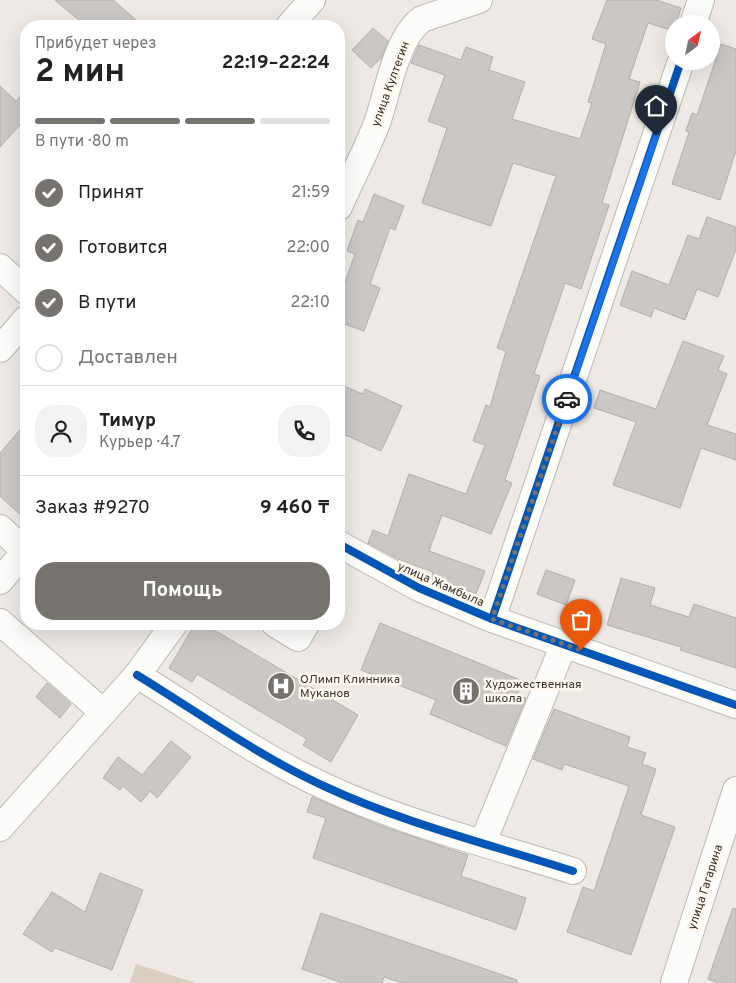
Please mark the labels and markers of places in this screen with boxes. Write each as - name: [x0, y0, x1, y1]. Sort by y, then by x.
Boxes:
- pin: [635, 85, 677, 136]
- pin: [560, 599, 602, 650]
- hospital icon: ОЛимп Клинника Муканов: [266, 671, 296, 701]
- place label: ОЛимп Клинника Муканов: [300, 672, 400, 702]
- building icon: Художественная школа: [451, 676, 481, 706]
- place label: Художественная школа: [485, 677, 582, 707]

